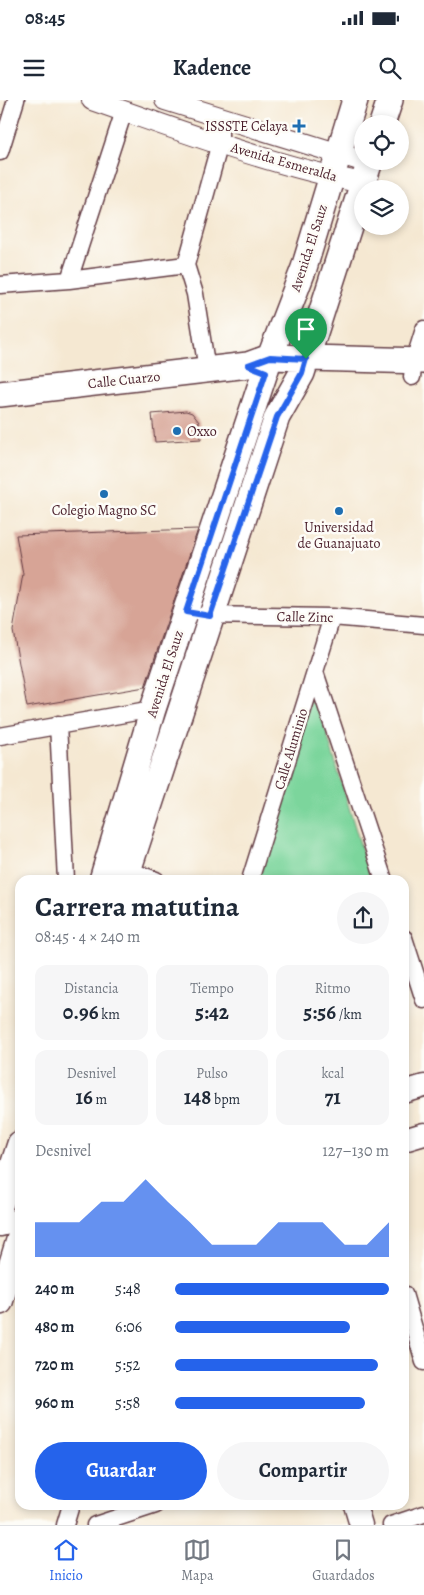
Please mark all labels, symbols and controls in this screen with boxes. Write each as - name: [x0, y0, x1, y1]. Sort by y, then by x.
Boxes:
- text: 08:45: [25, 5, 65, 31]
- text: Kadence: [173, 53, 251, 83]
- icon: menu: [20, 54, 48, 82]
- icon: search: [376, 54, 404, 82]
- map controls: [354, 115, 409, 235]
- button: locate: [354, 115, 409, 170]
- place label: ISSSTE Celaya: [205, 117, 288, 136]
- marker: ISSSTE Celaya: [292, 119, 306, 133]
- street label: Avenida Esmeralda: [228, 137, 340, 186]
- button: layers: [354, 180, 409, 235]
- street label: Avenida El Sauz: [286, 202, 332, 295]
- pin: [285, 308, 327, 359]
- icon: arrive: [292, 315, 320, 343]
- street label: Calle Cuarzo: [87, 367, 161, 393]
- place label: Oxxo: [187, 422, 217, 441]
- marker: Oxxo: [171, 425, 183, 437]
- marker: Colegio Magno SC: [98, 488, 110, 500]
- place label: Colegio Magno SC: [52, 501, 157, 520]
- marker: Universidad de Guanajuato: [333, 505, 345, 517]
- place label: Universidad de Guanajuato: [297, 518, 381, 553]
- street label: Calle Zinc: [277, 607, 334, 627]
- street label: Avenida El Sauz: [142, 628, 188, 721]
- street label: Calle Aluminio: [270, 706, 312, 792]
- text: Carrera matutina: [35, 888, 239, 926]
- button: share: [337, 892, 389, 944]
- text: 08:45 · 4 × 240 m: [35, 926, 140, 948]
- text: Distancia: [64, 979, 119, 998]
- text: Tiempo: [190, 979, 234, 998]
- text: Ritmo: [315, 979, 350, 998]
- text: 0.96: [63, 998, 99, 1026]
- text: 5:42: [195, 998, 229, 1026]
- text: 5:56: [303, 998, 336, 1026]
- text: km: [99, 1005, 120, 1024]
- text: /km: [336, 1005, 362, 1024]
- text: Desnivel: [67, 1064, 116, 1083]
- text: Pulso: [196, 1064, 228, 1083]
- text: kcal: [321, 1064, 344, 1083]
- text: 16: [75, 1083, 93, 1111]
- text: 148: [184, 1083, 211, 1111]
- text: 71: [324, 1083, 341, 1111]
- text: m: [93, 1090, 107, 1109]
- text: bpm: [211, 1090, 240, 1109]
- text: Desnivel: [35, 1140, 91, 1162]
- text: 127–130 m: [322, 1140, 389, 1162]
- text: 240 m: [35, 1278, 75, 1300]
- text: 5:48: [115, 1278, 141, 1300]
- text: 480 m: [35, 1316, 74, 1338]
- text: 6:06: [115, 1316, 142, 1338]
- text: 720 m: [35, 1354, 74, 1376]
- text: 5:52: [115, 1354, 140, 1376]
- text: 960 m: [35, 1392, 74, 1414]
- text: 5:58: [115, 1392, 140, 1414]
- button: Guardar: [35, 1442, 207, 1500]
- button: Compartir: [217, 1442, 389, 1500]
- tab: Inicio: [49, 1536, 83, 1585]
- tab: Mapa: [181, 1536, 214, 1585]
- tab: Guardados: [312, 1536, 375, 1585]

